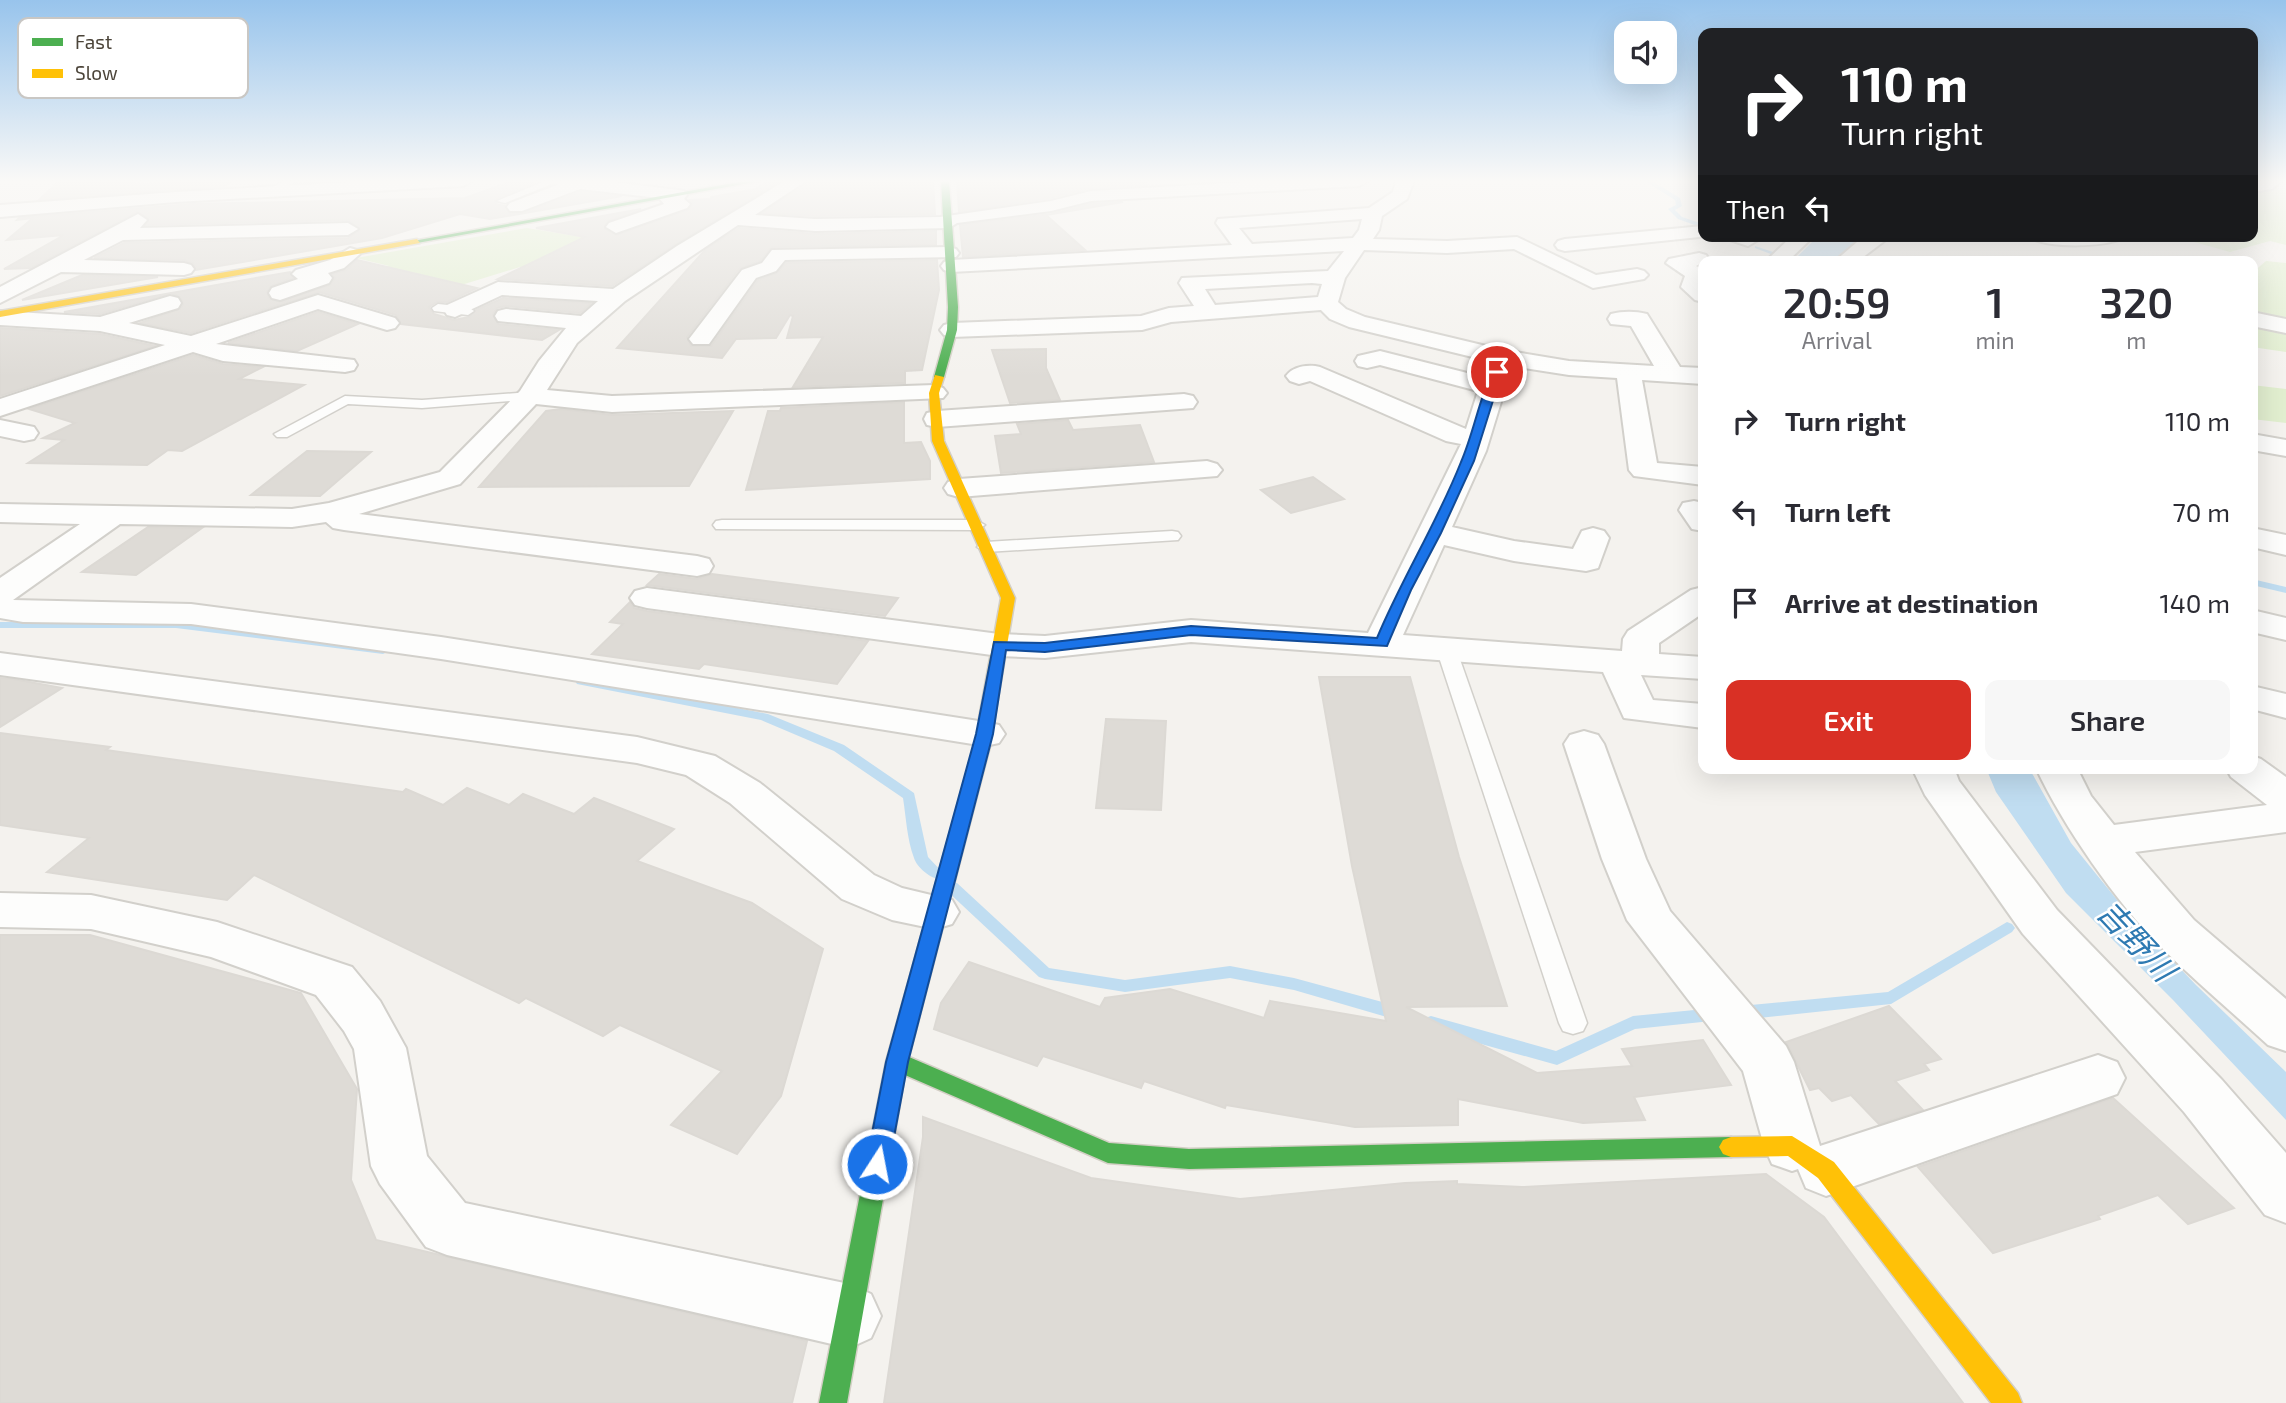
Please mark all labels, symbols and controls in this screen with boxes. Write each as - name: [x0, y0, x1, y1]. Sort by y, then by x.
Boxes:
- legend: [18, 18, 248, 98]
- map controls: [1614, 21, 1677, 84]
- button: sound: [1614, 21, 1677, 84]
- text: Fast: [75, 30, 112, 53]
- text: 110 m: [1841, 53, 1968, 112]
- icon: right: [1726, 56, 1817, 147]
- text: Slow: [75, 61, 118, 84]
- text: Turn right: [1841, 113, 1983, 151]
- icon: left: [1799, 189, 1837, 227]
- text: Then: [1726, 193, 1785, 224]
- text: 20:59: [1783, 276, 1891, 326]
- text: 1: [1986, 276, 2004, 326]
- text: 320: [2099, 276, 2173, 326]
- text: Arrival: [1802, 326, 1872, 354]
- text: min: [1975, 326, 2015, 354]
- text: m: [2126, 326, 2146, 354]
- pin: [1467, 342, 1527, 402]
- icon: arrive: [1478, 353, 1516, 391]
- icon: right: [1726, 402, 1764, 440]
- text: Turn right: [1785, 405, 1906, 436]
- text: 110 m: [2165, 405, 2230, 436]
- icon: left: [1726, 493, 1764, 531]
- text: Turn left: [1785, 496, 1891, 527]
- text: 70 m: [2172, 496, 2230, 527]
- icon: arrive: [1726, 584, 1764, 622]
- text: Arrive at destination: [1785, 587, 2038, 618]
- text: 140 m: [2159, 587, 2230, 618]
- button: Exit: [1726, 680, 1971, 760]
- button: Share: [1985, 680, 2230, 760]
- water label: 吉野川: [2091, 892, 2186, 990]
- position arrow: [840, 1127, 914, 1201]

